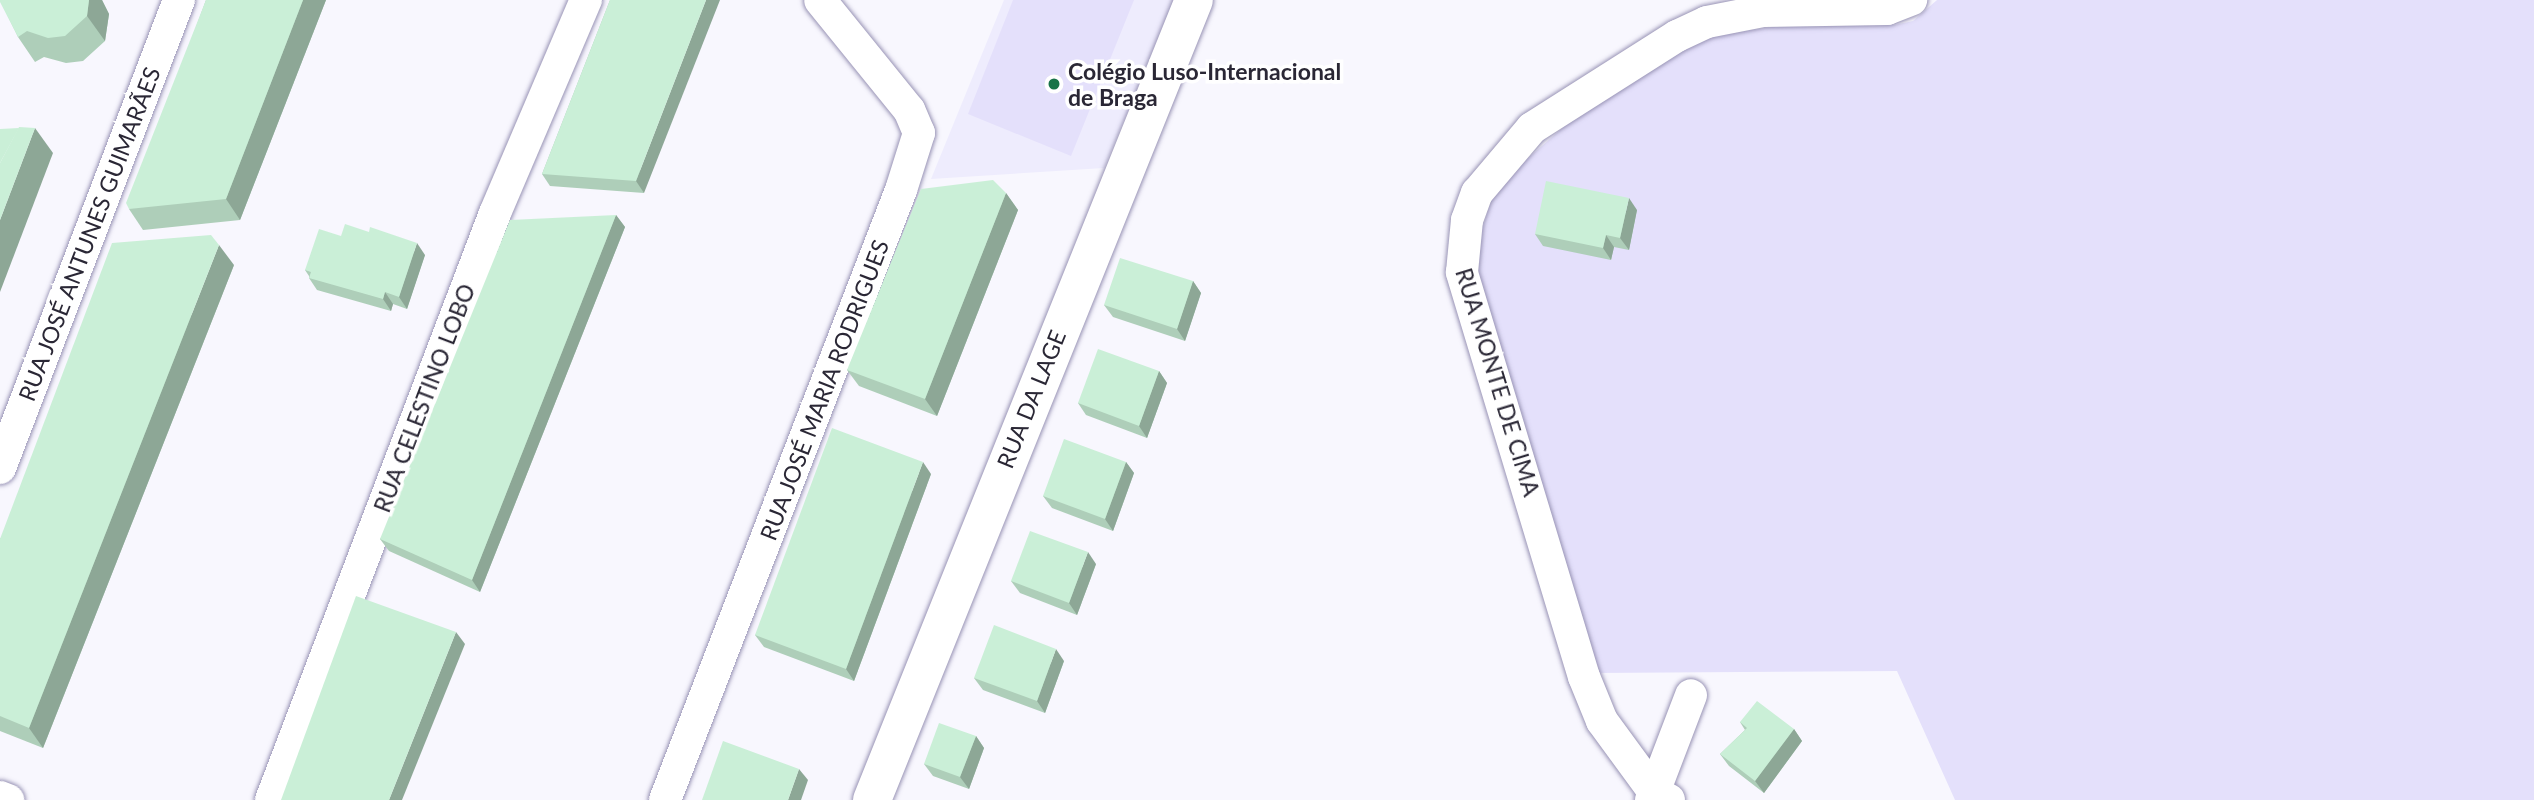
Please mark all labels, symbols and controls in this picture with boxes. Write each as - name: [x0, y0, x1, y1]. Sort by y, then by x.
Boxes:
- place label: Colégio Luso-Internacional de Braga: [1068, 57, 1341, 111]
- street label: RUA JOSÉ ANTUNES GUIMARÃES: [12, 62, 166, 406]
- marker: Colégio Luso-Internacional de Braga: [1046, 76, 1062, 92]
- street label: RUA JOSÉ MARIA RODRIGUES: [753, 235, 895, 545]
- street label: RUA MONTE DE CIMA: [1450, 264, 1546, 500]
- street label: RUA CELESTINO LOBO: [368, 280, 480, 516]
- street label: RUA DA LAGE: [991, 325, 1071, 473]

